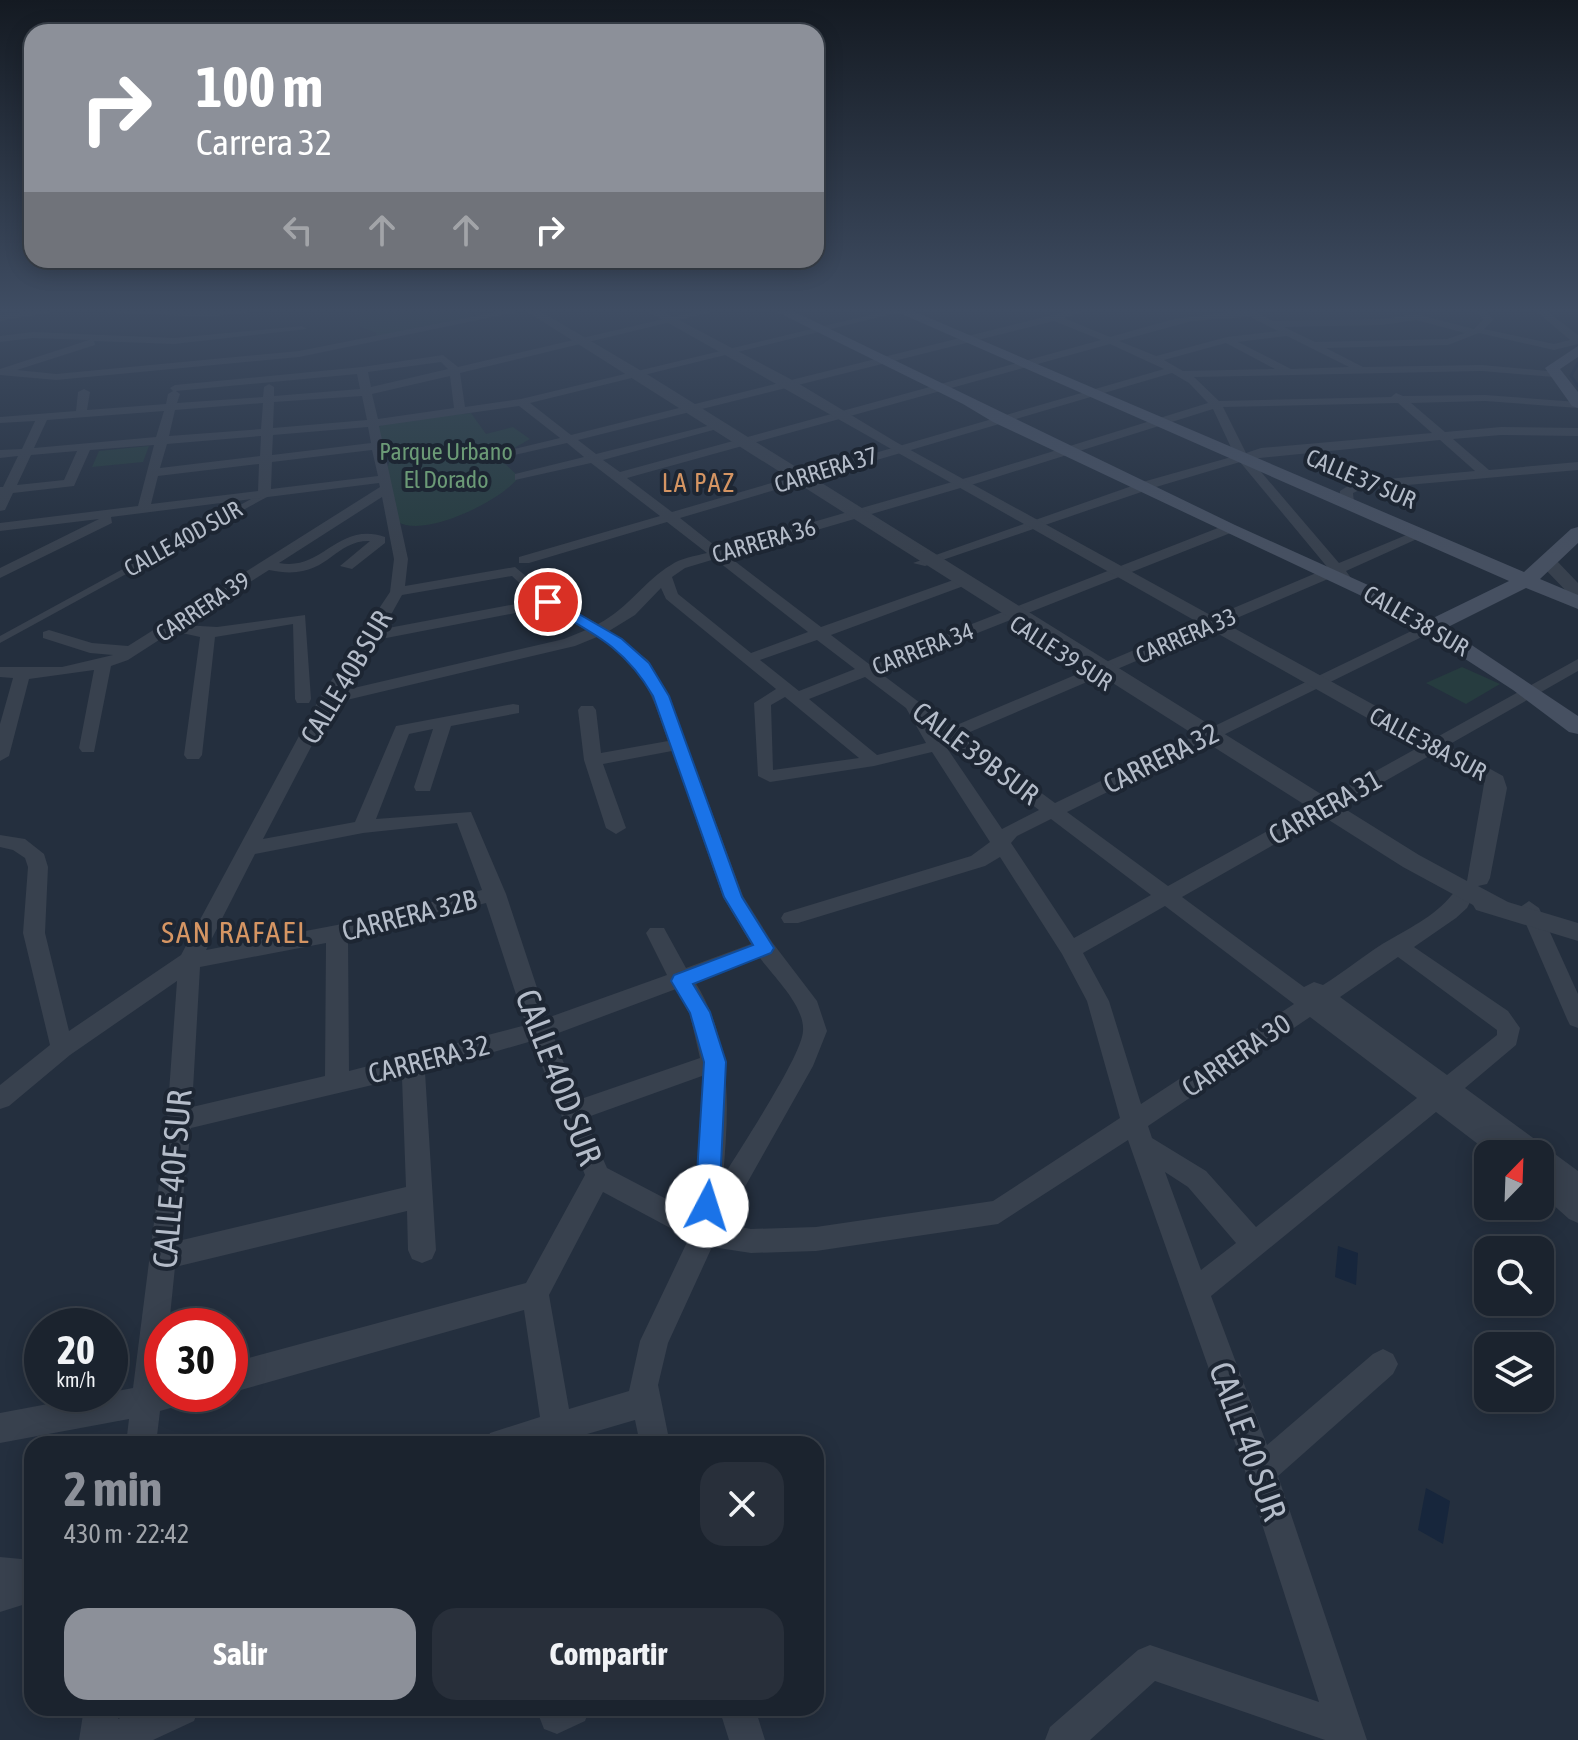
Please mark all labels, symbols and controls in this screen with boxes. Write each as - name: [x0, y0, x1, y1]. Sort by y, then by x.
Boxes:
- text: 100 m: [196, 55, 323, 119]
- icon: right: [64, 56, 168, 160]
- text: Carrera 32: [196, 121, 332, 163]
- icon: left: [276, 208, 320, 252]
- icon: ahead: [360, 208, 404, 252]
- icon: ahead: [444, 208, 488, 252]
- icon: right: [528, 208, 572, 252]
- park label: Parque Urbano El Dorado: [379, 438, 513, 493]
- street label: CARRERA 37: [771, 441, 881, 498]
- street label: CALLE 37 SUR: [1302, 443, 1420, 514]
- district label: LA PAZ: [662, 468, 736, 498]
- street label: CALLE 40D SUR: [119, 495, 246, 582]
- street label: CARRERA 36: [709, 513, 819, 568]
- street label: CARRERA 39: [151, 566, 255, 647]
- pin: [514, 568, 582, 636]
- icon: arrive: [526, 580, 570, 624]
- street label: CALLE 38 SUR: [1359, 580, 1474, 661]
- street label: CARRERA 33: [1132, 602, 1240, 669]
- street label: CALLE 40B SUR: [294, 605, 398, 749]
- street label: CALLE 39 SUR: [1005, 609, 1118, 696]
- street label: CARRERA 34: [868, 617, 977, 680]
- street label: CALLE 39B SUR: [907, 695, 1045, 811]
- street label: CALLE 38A SUR: [1365, 701, 1491, 786]
- street label: CARRERA 32: [1098, 716, 1224, 800]
- street label: CARRERA 31: [1263, 763, 1387, 851]
- street label: CARRERA 32B: [338, 883, 480, 947]
- district label: SAN RAFAEL: [161, 915, 311, 949]
- street label: CALLE 40D SUR: [508, 984, 611, 1170]
- street label: CARRERA 30: [1176, 1007, 1296, 1103]
- street label: CARRERA 32: [365, 1028, 493, 1090]
- street label: CALLE 40F SUR: [144, 1088, 199, 1270]
- north arrow: [1474, 1140, 1554, 1220]
- map controls: [1474, 1140, 1554, 1412]
- position arrow: [665, 1164, 749, 1248]
- button: search: [1474, 1236, 1554, 1316]
- speed limit sign: 30: [144, 1308, 248, 1412]
- text: 20: [57, 1327, 95, 1372]
- button: layers: [1474, 1332, 1554, 1412]
- street label: CALLE 40 SUR: [1202, 1356, 1295, 1525]
- text: km/h: [56, 1368, 96, 1391]
- text: 2 min: [64, 1461, 162, 1516]
- button: close: [700, 1462, 784, 1546]
- text: 430 m · 22:42: [64, 1519, 189, 1549]
- button: Salir: [64, 1608, 416, 1700]
- button: Compartir: [432, 1608, 784, 1700]

